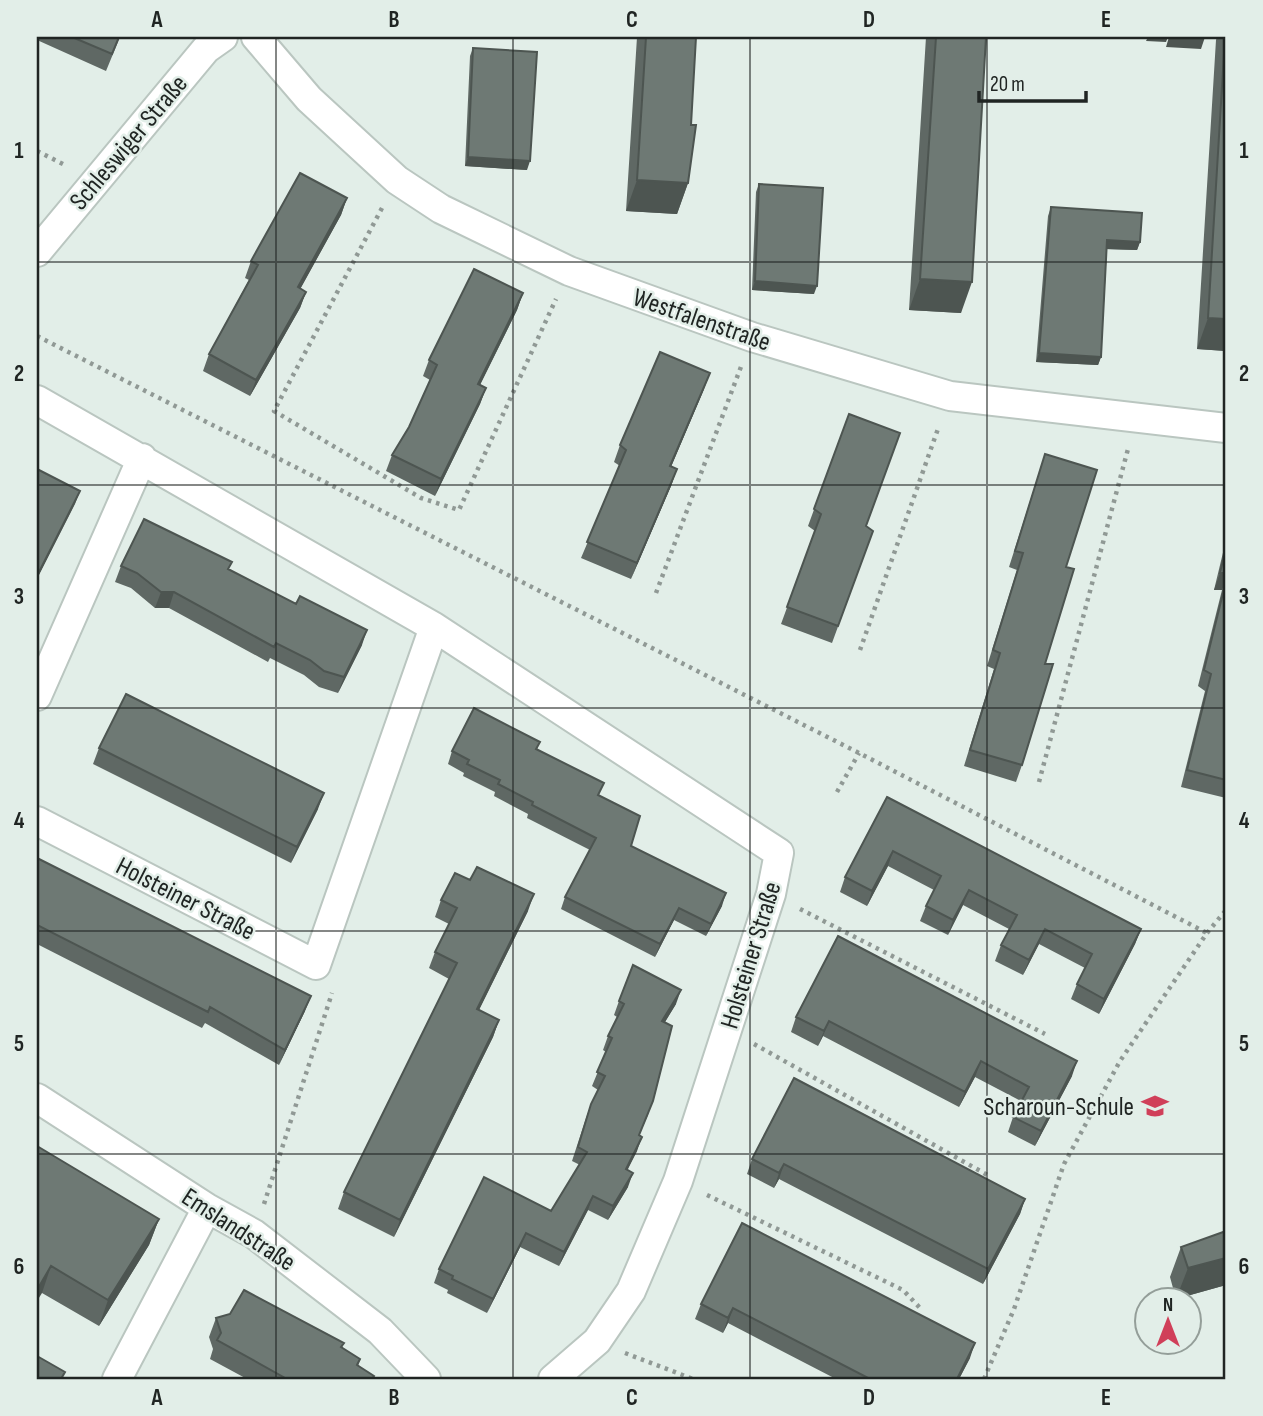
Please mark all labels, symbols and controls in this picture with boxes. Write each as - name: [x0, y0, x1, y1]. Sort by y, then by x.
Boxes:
- text: A: [151, 6, 164, 34]
- text: B: [389, 6, 400, 34]
- text: C: [626, 6, 638, 34]
- text: D: [863, 6, 875, 34]
- text: E: [1101, 6, 1111, 34]
- scale bar: [979, 60, 1086, 104]
- street label: Schleswiger Straße: [64, 69, 195, 217]
- text: 20 m: [990, 72, 1025, 97]
- text: 1: [14, 137, 24, 165]
- text: 1: [1239, 137, 1249, 165]
- street label: Westfalenstraße: [629, 282, 774, 358]
- text: 2: [14, 360, 24, 388]
- text: 2: [1239, 360, 1249, 388]
- text: 3: [14, 583, 24, 611]
- text: 3: [1239, 583, 1249, 611]
- text: 4: [14, 807, 25, 835]
- text: 4: [1239, 807, 1250, 835]
- street label: Holsteiner Straße: [111, 851, 260, 948]
- street label: Holsteiner Straße: [714, 878, 788, 1033]
- text: 5: [14, 1030, 24, 1058]
- text: 5: [1239, 1030, 1249, 1058]
- school or university icon: Scharoun-Schule: [1140, 1091, 1170, 1121]
- place label: Scharoun-Schule: [983, 1092, 1134, 1123]
- street label: Emslandstraße: [176, 1182, 301, 1278]
- text: 6: [14, 1253, 24, 1281]
- text: 6: [1239, 1253, 1249, 1281]
- north arrow: [1134, 1286, 1204, 1356]
- text: N: [1163, 1294, 1173, 1317]
- text: A: [151, 1384, 164, 1412]
- text: B: [389, 1384, 400, 1412]
- text: C: [626, 1384, 638, 1412]
- text: D: [863, 1384, 875, 1412]
- text: E: [1101, 1384, 1111, 1412]

